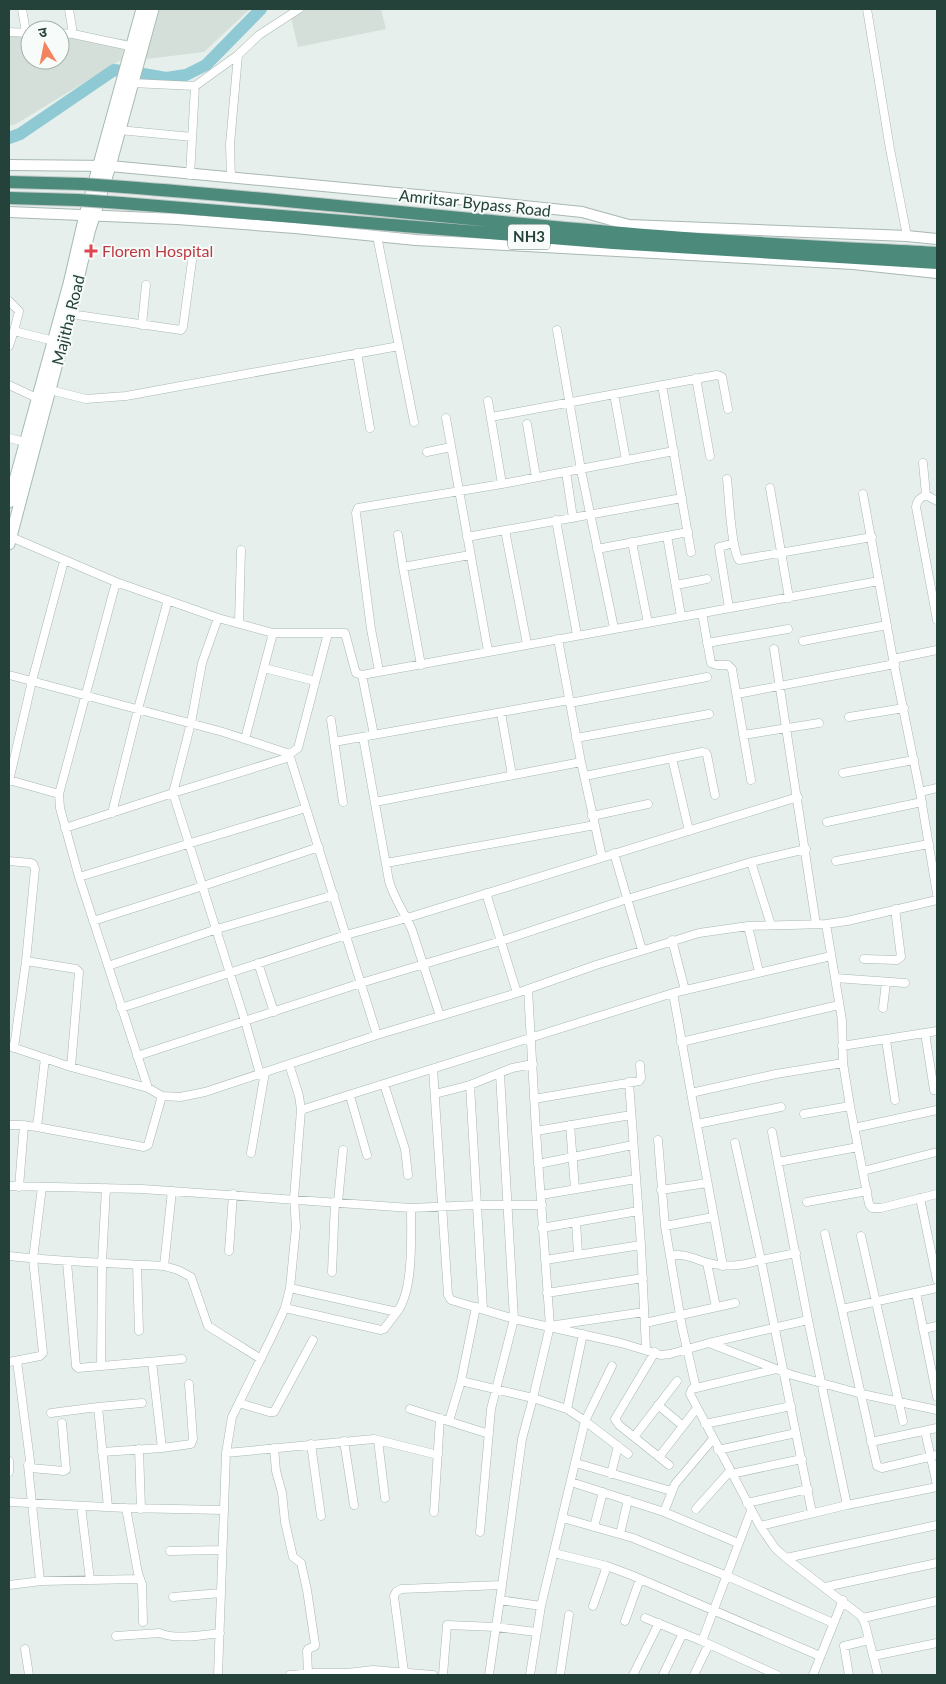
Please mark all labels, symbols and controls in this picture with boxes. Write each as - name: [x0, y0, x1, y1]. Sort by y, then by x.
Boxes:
- north arrow: [20, 20, 70, 70]
- text: उ: [37, 22, 49, 41]
- street label: Amritsar Bypass Road: [398, 185, 552, 220]
- road number: NH3: [508, 224, 550, 250]
- place label: Florem Hospital: [102, 241, 213, 260]
- marker: Florem Hospital: [84, 244, 98, 258]
- street label: Majitha Road: [47, 273, 88, 367]

